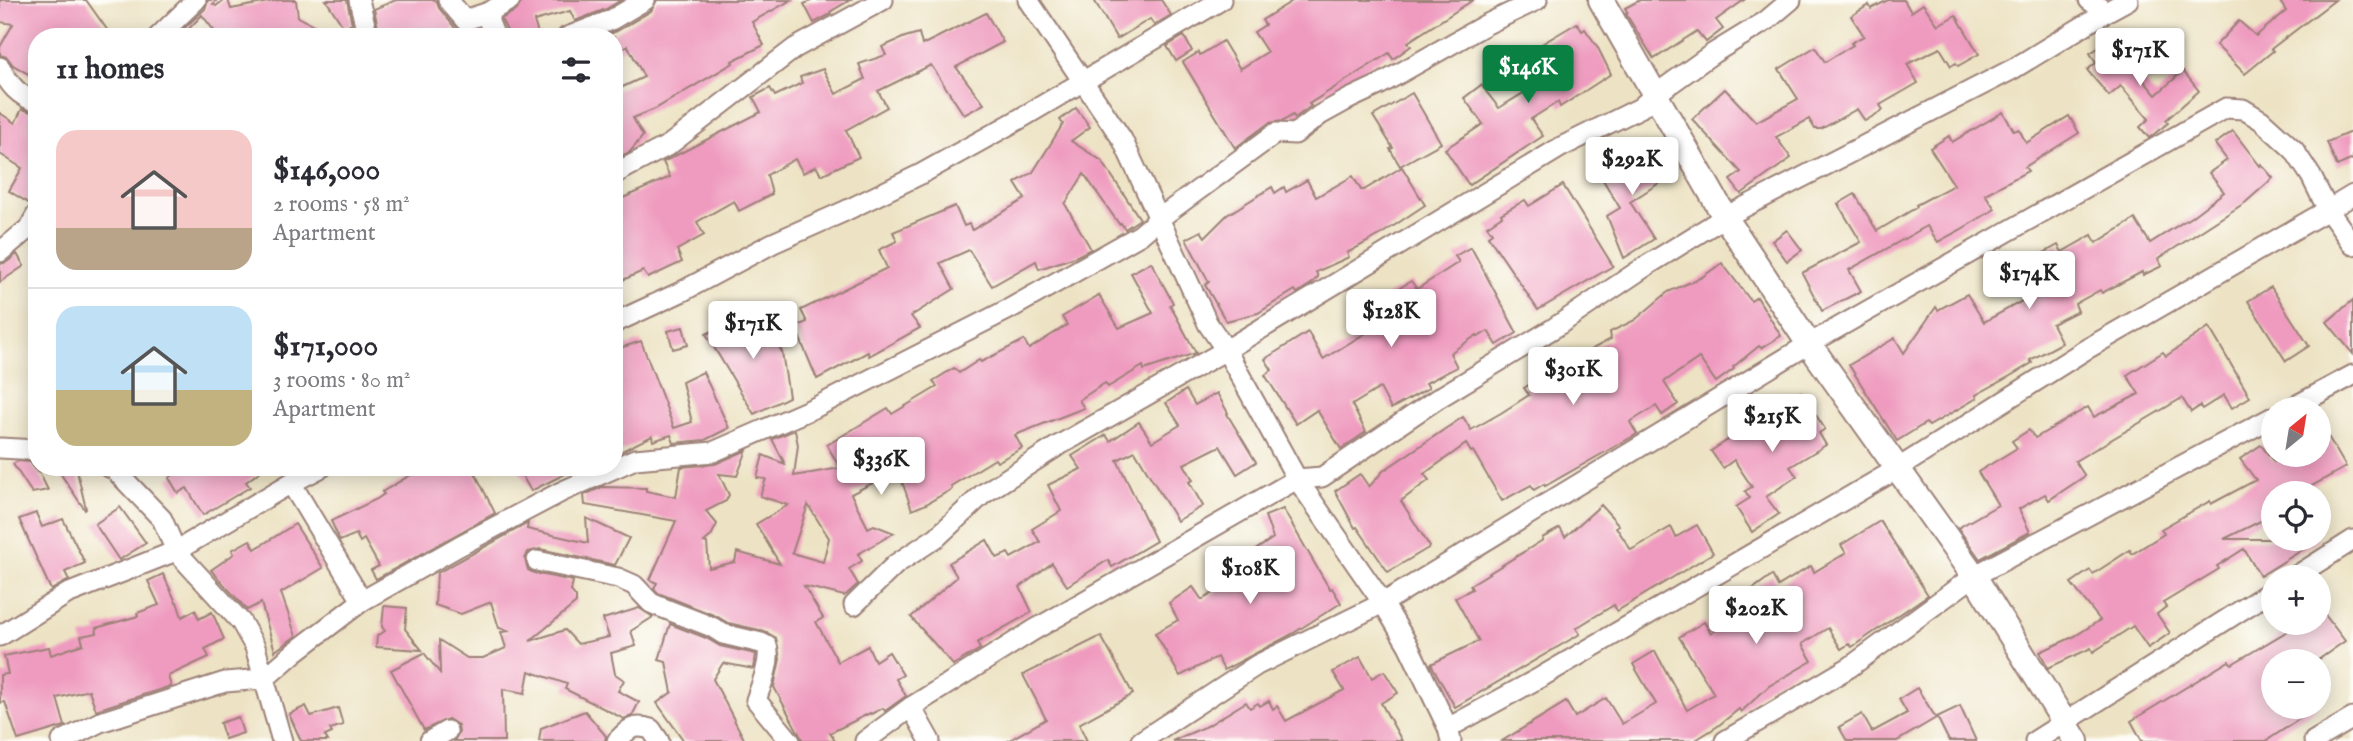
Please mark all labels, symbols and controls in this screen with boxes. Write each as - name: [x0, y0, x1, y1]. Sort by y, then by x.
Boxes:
- pin: $171K: [2091, 28, 2189, 88]
- text: $171K: [2111, 36, 2169, 65]
- pin: $146K: [1479, 46, 1577, 105]
- text: 11 homes: [56, 51, 164, 89]
- icon: filters: [557, 51, 595, 89]
- text: $146K: [1499, 53, 1557, 82]
- pin: $292K: [1583, 138, 1681, 197]
- text: $292K: [1602, 145, 1663, 174]
- text: $146,000: [273, 152, 380, 190]
- icon: home: [112, 158, 196, 242]
- text: 2 rooms · 58 m²: [273, 190, 410, 219]
- text: Apartment: [273, 219, 376, 248]
- pin: $174K: [1980, 252, 2078, 311]
- text: $174K: [1999, 259, 2059, 288]
- pin: $128K: [1342, 290, 1440, 349]
- text: $128K: [1362, 297, 1420, 326]
- pin: $171K: [704, 302, 802, 361]
- text: $171K: [724, 309, 782, 338]
- text: $171,000: [273, 328, 378, 366]
- icon: home: [112, 334, 196, 418]
- pin: $301K: [1524, 348, 1622, 407]
- text: $301K: [1544, 355, 1602, 384]
- text: 3 rooms · 80 m²: [273, 366, 410, 395]
- pin: $215K: [1723, 394, 1821, 454]
- text: Apartment: [273, 395, 376, 424]
- north arrow: [2261, 397, 2331, 467]
- map controls: [2261, 397, 2331, 719]
- text: $215K: [1743, 402, 1801, 431]
- pin: $336K: [832, 438, 930, 497]
- text: $336K: [853, 445, 909, 474]
- button: locate: [2261, 481, 2331, 551]
- pin: $108K: [1201, 546, 1299, 606]
- text: $108K: [1221, 554, 1279, 583]
- button: +: [2261, 565, 2331, 635]
- pin: $202K: [1707, 586, 1805, 646]
- text: $202K: [1725, 594, 1787, 623]
- button: −: [2261, 649, 2331, 719]

